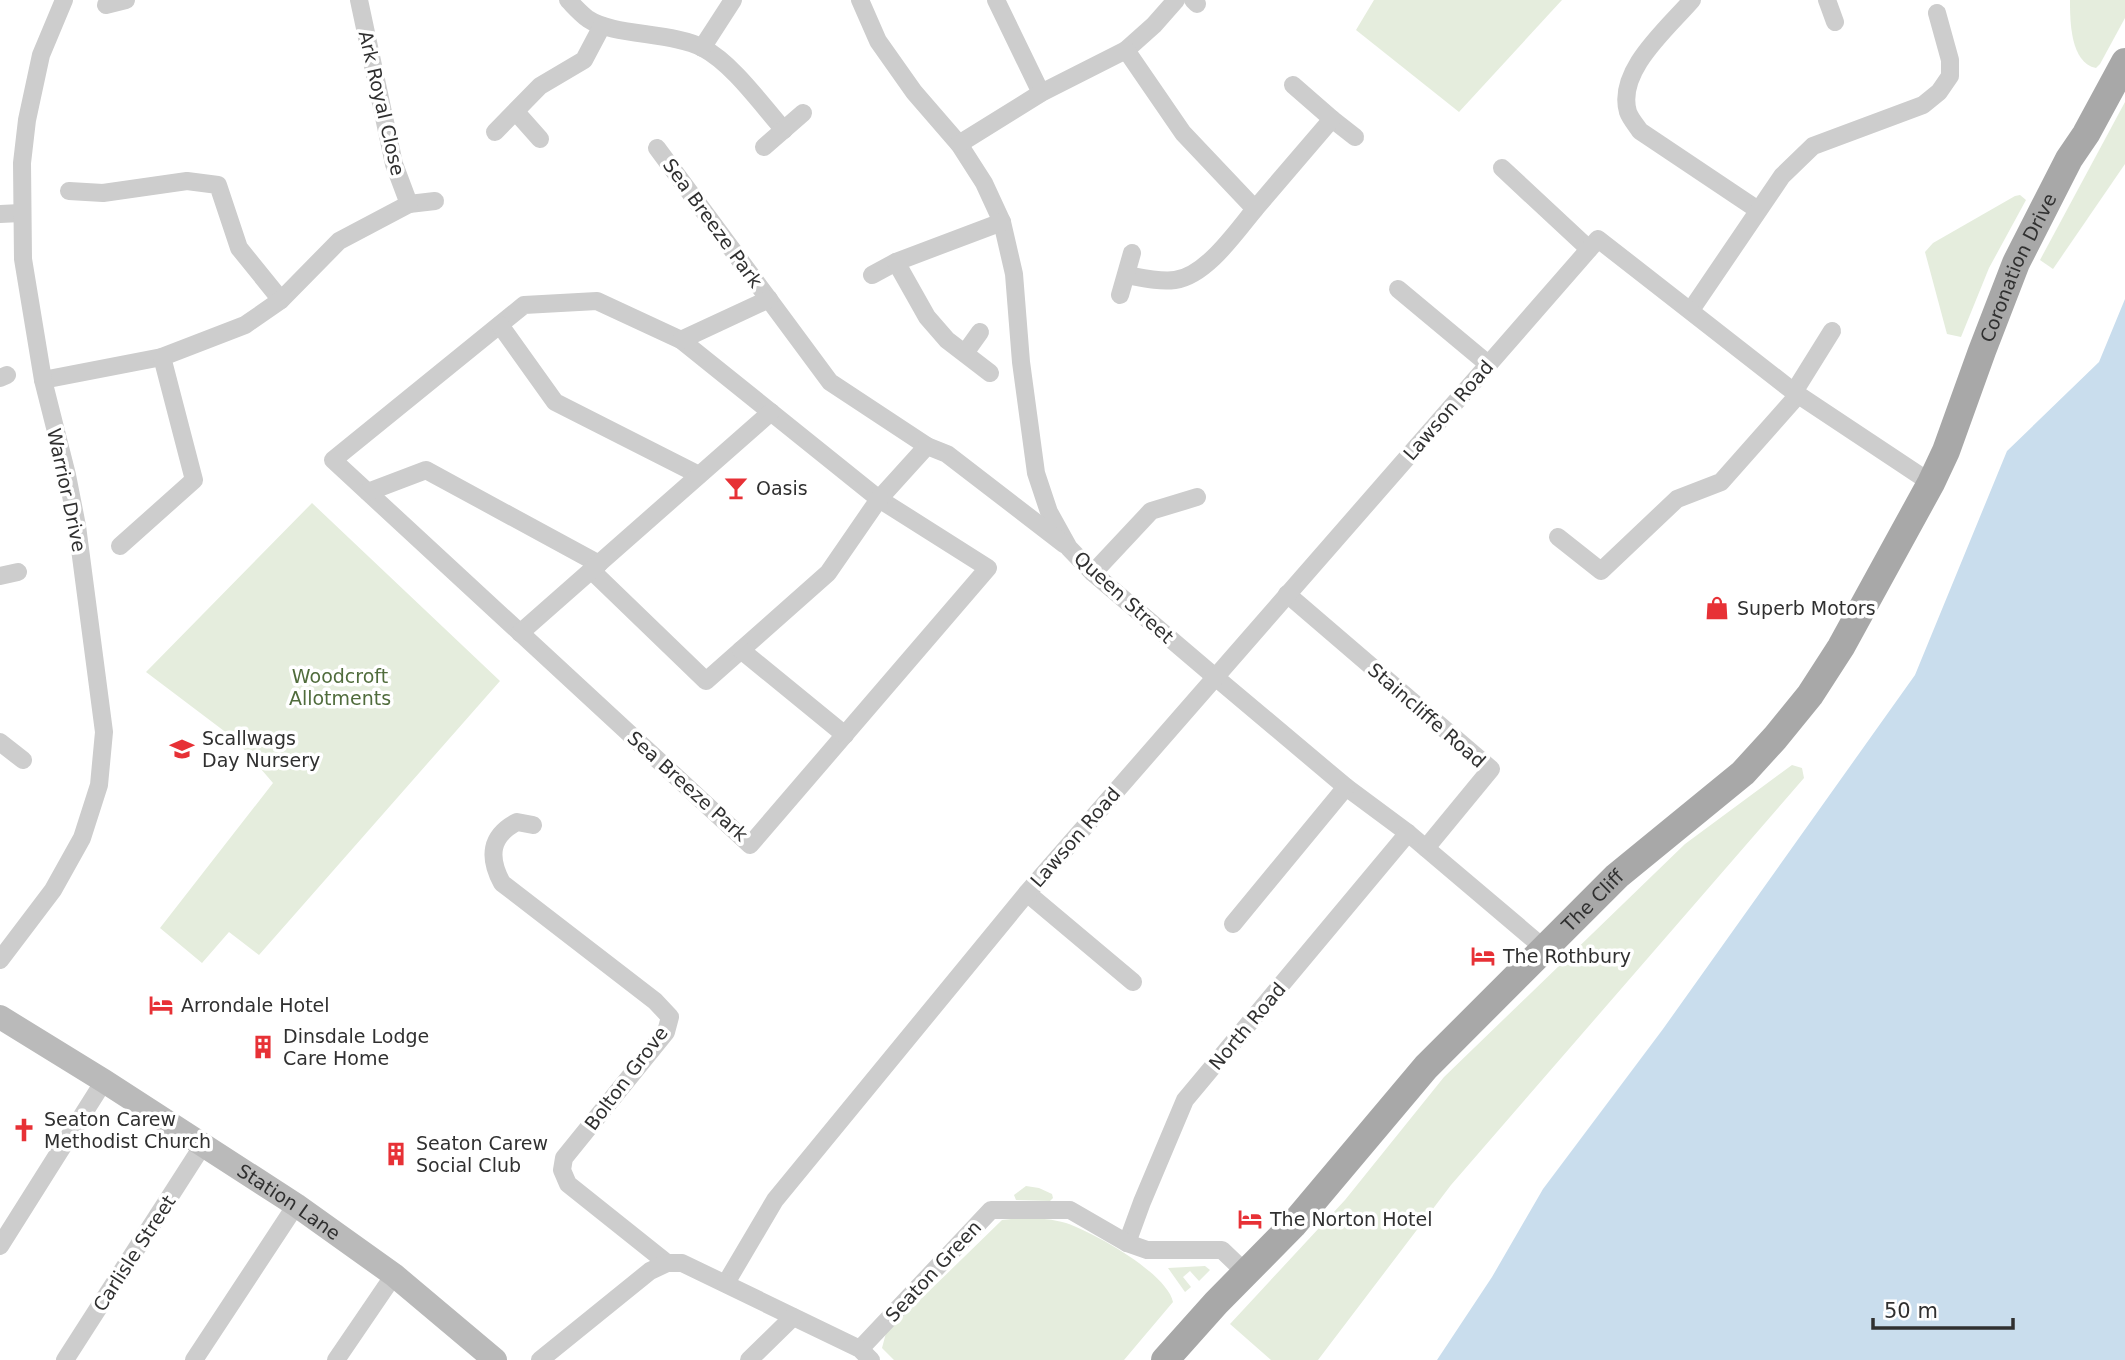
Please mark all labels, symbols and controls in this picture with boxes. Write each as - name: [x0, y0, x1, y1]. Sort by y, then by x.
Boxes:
- street label: Ark Royal Close: [355, 29, 409, 177]
- street label: Sea Breeze Park: [659, 154, 767, 292]
- street label: Coronation Drive: [1975, 190, 2061, 345]
- street label: Lawson Road: [1399, 356, 1497, 464]
- street label: Warrior Drive: [43, 426, 91, 554]
- bar icon: Oasis: [722, 474, 750, 502]
- place label: Oasis: [756, 477, 808, 499]
- street label: Queen Street: [1070, 547, 1178, 647]
- shop icon: Superb Motors: [1703, 594, 1731, 622]
- place label: Superb Motors: [1737, 597, 1876, 619]
- street label: Staincliffe Road: [1364, 658, 1490, 772]
- park label: Woodcroft Allotments: [289, 665, 391, 709]
- street label: Sea Breeze Park: [623, 726, 753, 846]
- place label: Scallwags Day Nursery: [202, 727, 320, 771]
- school or university icon: Scallwags Day Nursery: [168, 735, 196, 763]
- street label: Lawson Road: [1026, 783, 1124, 891]
- street label: The Cliff: [1556, 864, 1629, 937]
- hotel icon: The Rothbury: [1469, 942, 1497, 970]
- place label: The Rothbury: [1502, 945, 1631, 967]
- street label: North Road: [1204, 978, 1290, 1074]
- hotel icon: Arrondale Hotel: [147, 991, 175, 1019]
- place label: Arrondale Hotel: [181, 994, 330, 1016]
- street label: Bolton Grove: [580, 1022, 672, 1134]
- place label: Dinsdale Lodge Care Home: [283, 1025, 429, 1069]
- building icon: Dinsdale Lodge Care Home: [249, 1033, 277, 1061]
- place label: Seaton Carew Methodist Church: [44, 1108, 211, 1152]
- church icon: Seaton Carew Methodist Church: [10, 1116, 38, 1144]
- place label: Seaton Carew Social Club: [416, 1132, 548, 1176]
- building icon: Seaton Carew Social Club: [382, 1140, 410, 1168]
- street label: Station Lane: [233, 1159, 345, 1244]
- street label: Carlisle Street: [88, 1191, 180, 1315]
- hotel icon: The Norton Hotel: [1236, 1205, 1264, 1233]
- place label: The Norton Hotel: [1269, 1208, 1433, 1230]
- street label: Seaton Green: [881, 1216, 985, 1326]
- scale bar: [1873, 1286, 2013, 1330]
- text: 50 m: [1884, 1299, 1938, 1323]

